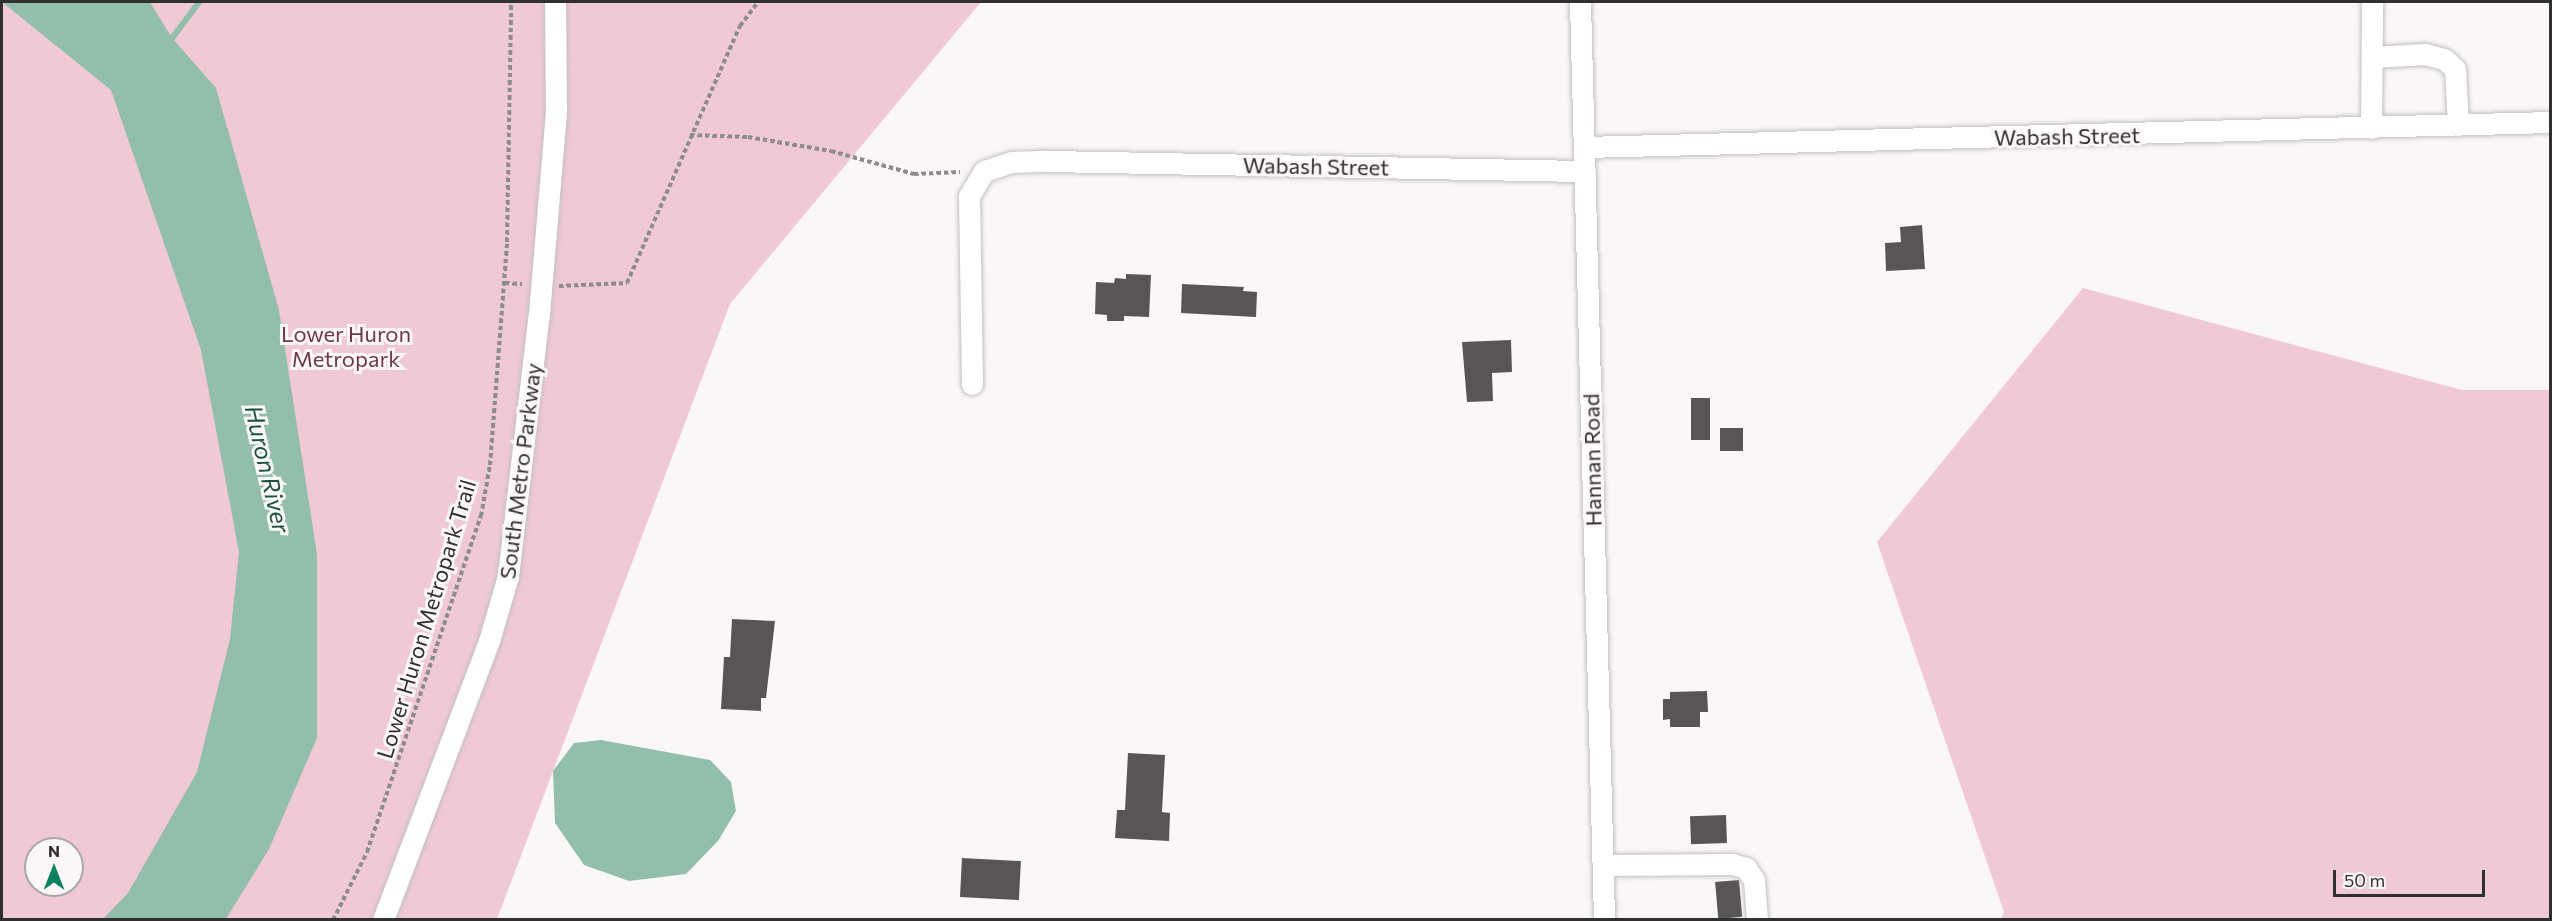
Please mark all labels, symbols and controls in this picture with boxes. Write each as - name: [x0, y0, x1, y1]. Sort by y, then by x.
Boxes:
- street label: Wabash Street: [1994, 122, 2140, 150]
- street label: Wabash Street: [1243, 152, 1389, 180]
- park label: Lower Huron Metropark: [281, 320, 411, 372]
- street label: South Metro Parkway: [494, 361, 546, 581]
- street label: Hannan Road: [1578, 393, 1606, 527]
- water label: Huron River: [239, 403, 297, 535]
- street label: Lower Huron Metropark Trail: [371, 476, 481, 762]
- north arrow: [24, 837, 84, 897]
- text: N: [48, 841, 60, 860]
- scale bar: [2336, 858, 2488, 896]
- text: 50 m: [2344, 869, 2385, 891]

